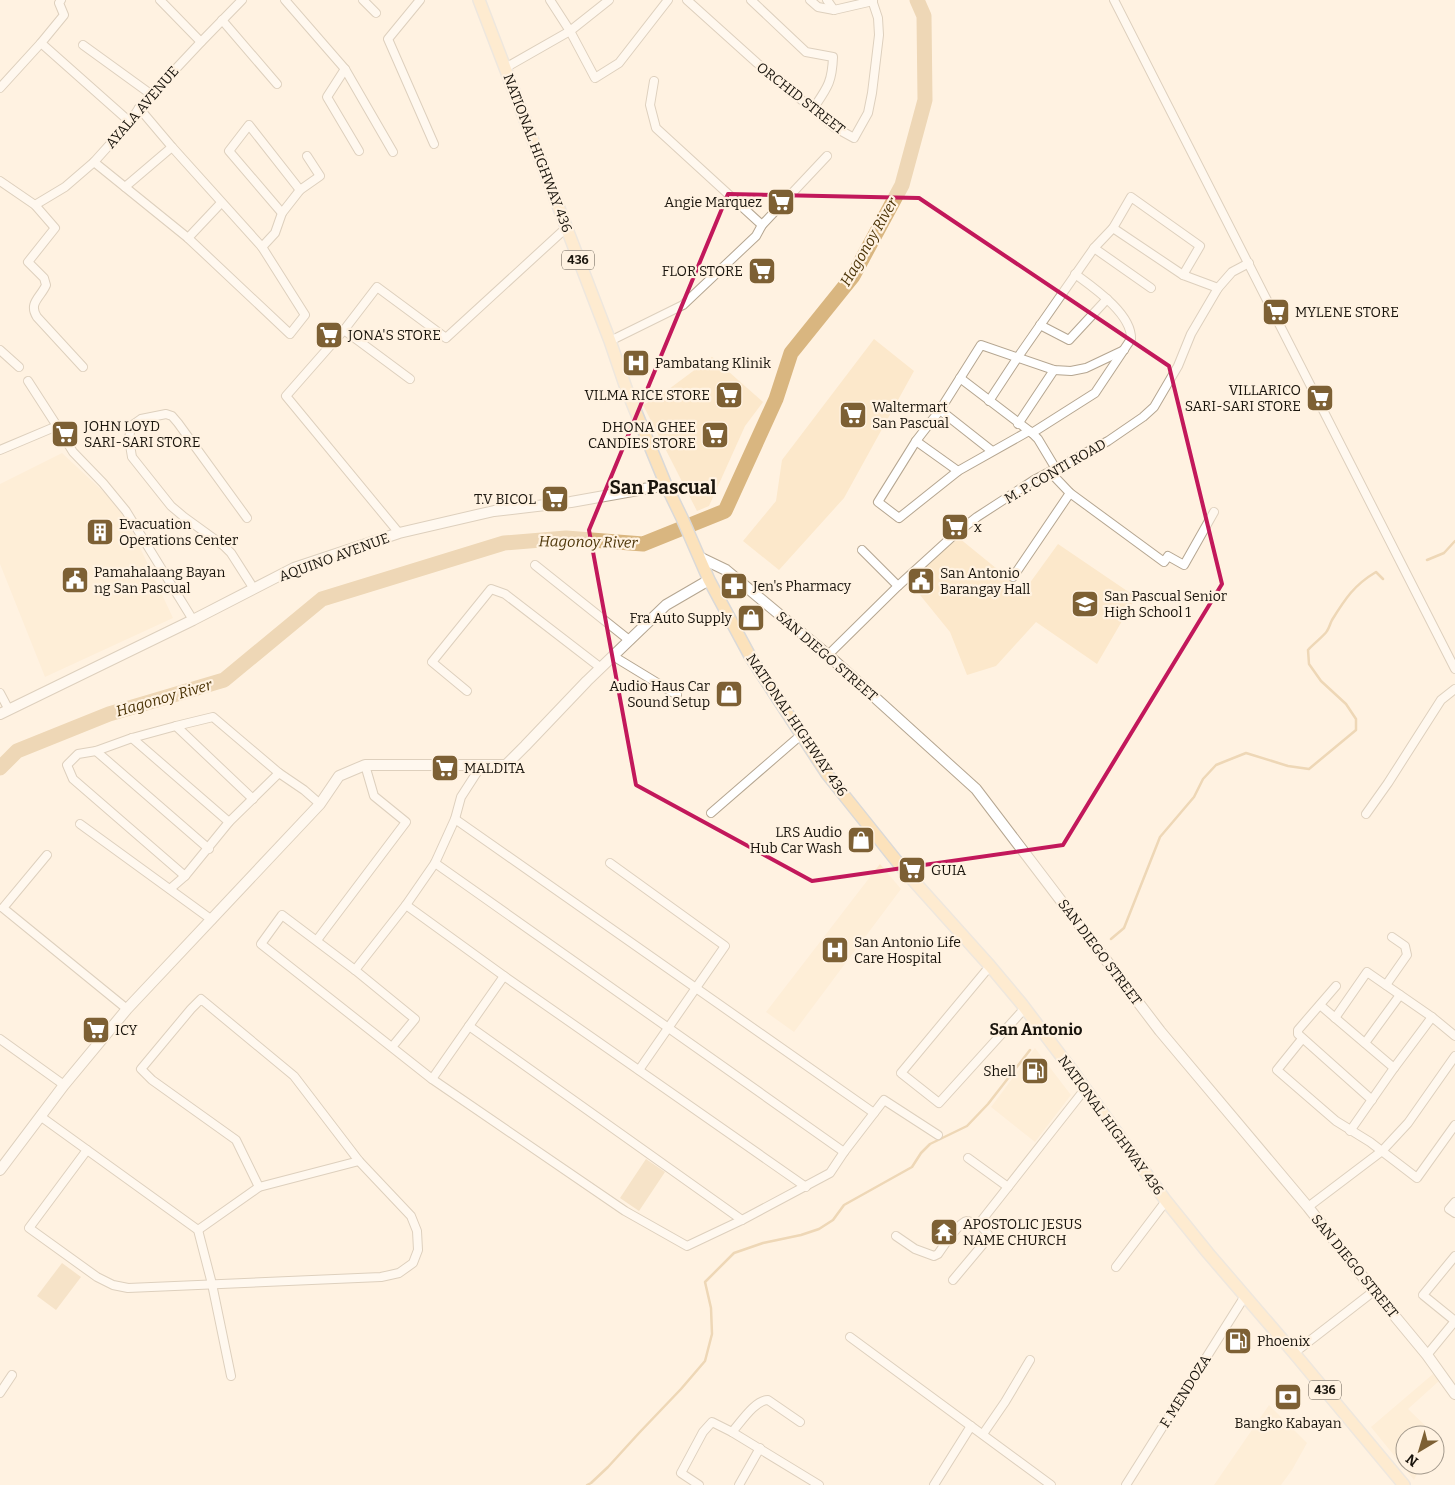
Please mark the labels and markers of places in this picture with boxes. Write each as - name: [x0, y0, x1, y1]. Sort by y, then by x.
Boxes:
- supermarket icon: Angie Marquez: [766, 187, 796, 217]
- place label: Angie Marquez: [664, 194, 762, 211]
- supermarket icon: FLOR STORE: [747, 256, 777, 286]
- place label: FLOR STORE: [662, 263, 743, 280]
- supermarket icon: MYLENE STORE: [1261, 297, 1291, 327]
- place label: MYLENE STORE: [1295, 304, 1399, 321]
- supermarket icon: JONA'S STORE: [314, 320, 344, 350]
- place label: JONA'S STORE: [347, 327, 441, 344]
- hospital icon: Pambatang Klinik: [621, 348, 651, 378]
- place label: Pambatang Klinik: [655, 355, 771, 372]
- supermarket icon: VILMA RICE STORE: [714, 380, 744, 410]
- place label: VILLARICO SARI-SARI STORE: [1185, 382, 1301, 415]
- supermarket icon: VILLARICO SARI-SARI STORE: [1305, 383, 1335, 413]
- place label: VILMA RICE STORE: [584, 387, 710, 404]
- place label: Waltermart San Pascual: [872, 399, 949, 432]
- supermarket icon: Waltermart San Pascual: [838, 400, 868, 430]
- place label: JOHN LOYD SARI-SARI STORE: [83, 418, 200, 451]
- supermarket icon: JOHN LOYD SARI-SARI STORE: [50, 419, 80, 449]
- place label: DHONA GHEE CANDIES STORE: [588, 419, 696, 452]
- supermarket icon: DHONA GHEE CANDIES STORE: [700, 420, 730, 450]
- supermarket icon: T.V BICOL: [540, 484, 570, 514]
- place label: T.V BICOL: [474, 491, 536, 508]
- supermarket icon: x: [940, 512, 970, 542]
- place label: Evacuation Operations Center: [119, 516, 238, 549]
- building icon: Evacuation Operations Center: [85, 517, 115, 547]
- place label: x: [974, 519, 982, 536]
- place label: Pamahalaang Bayan ng San Pascual: [94, 564, 225, 597]
- public building icon: Pamahalaang Bayan ng San Pascual: [60, 565, 90, 595]
- place label: San Antonio Barangay Hall: [940, 565, 1030, 598]
- public building icon: San Antonio Barangay Hall: [906, 566, 936, 596]
- pharmacy icon: Jen's Pharmacy: [719, 571, 749, 601]
- place label: Jen's Pharmacy: [752, 578, 852, 595]
- place label: San Pascual Senior High School 1: [1104, 588, 1227, 621]
- school or university icon: San Pascual Senior High School 1: [1070, 589, 1100, 619]
- shop icon: Fra Auto Supply: [736, 603, 766, 633]
- place label: Fra Auto Supply: [629, 610, 733, 627]
- place label: Audio Haus Car Sound Setup: [609, 678, 710, 711]
- shop icon: Audio Haus Car Sound Setup: [714, 679, 744, 709]
- supermarket icon: MALDITA: [430, 753, 460, 783]
- place label: MALDITA: [464, 760, 525, 777]
- place label: LRS Audio Hub Car Wash: [750, 824, 842, 857]
- shop icon: LRS Audio Hub Car Wash: [846, 825, 876, 855]
- supermarket icon: GUIA: [897, 855, 927, 885]
- place label: GUIA: [931, 862, 966, 879]
- place label: San Antonio Life Care Hospital: [854, 934, 961, 967]
- hospital icon: San Antonio Life Care Hospital: [820, 935, 850, 965]
- supermarket icon: ICY: [81, 1015, 111, 1045]
- place label: ICY: [115, 1022, 138, 1039]
- fuel station icon: Shell: [1020, 1056, 1050, 1086]
- place label: Shell: [983, 1063, 1016, 1080]
- place label: APOSTOLIC JESUS NAME CHURCH: [963, 1216, 1082, 1249]
- temple icon: APOSTOLIC JESUS NAME CHURCH: [929, 1217, 959, 1247]
- fuel station icon: Phoenix: [1223, 1326, 1253, 1356]
- place label: Phoenix: [1257, 1333, 1310, 1350]
- bank icon: Bangko Kabayan: [1273, 1382, 1303, 1412]
- place label: Bangko Kabayan: [1234, 1415, 1342, 1432]

